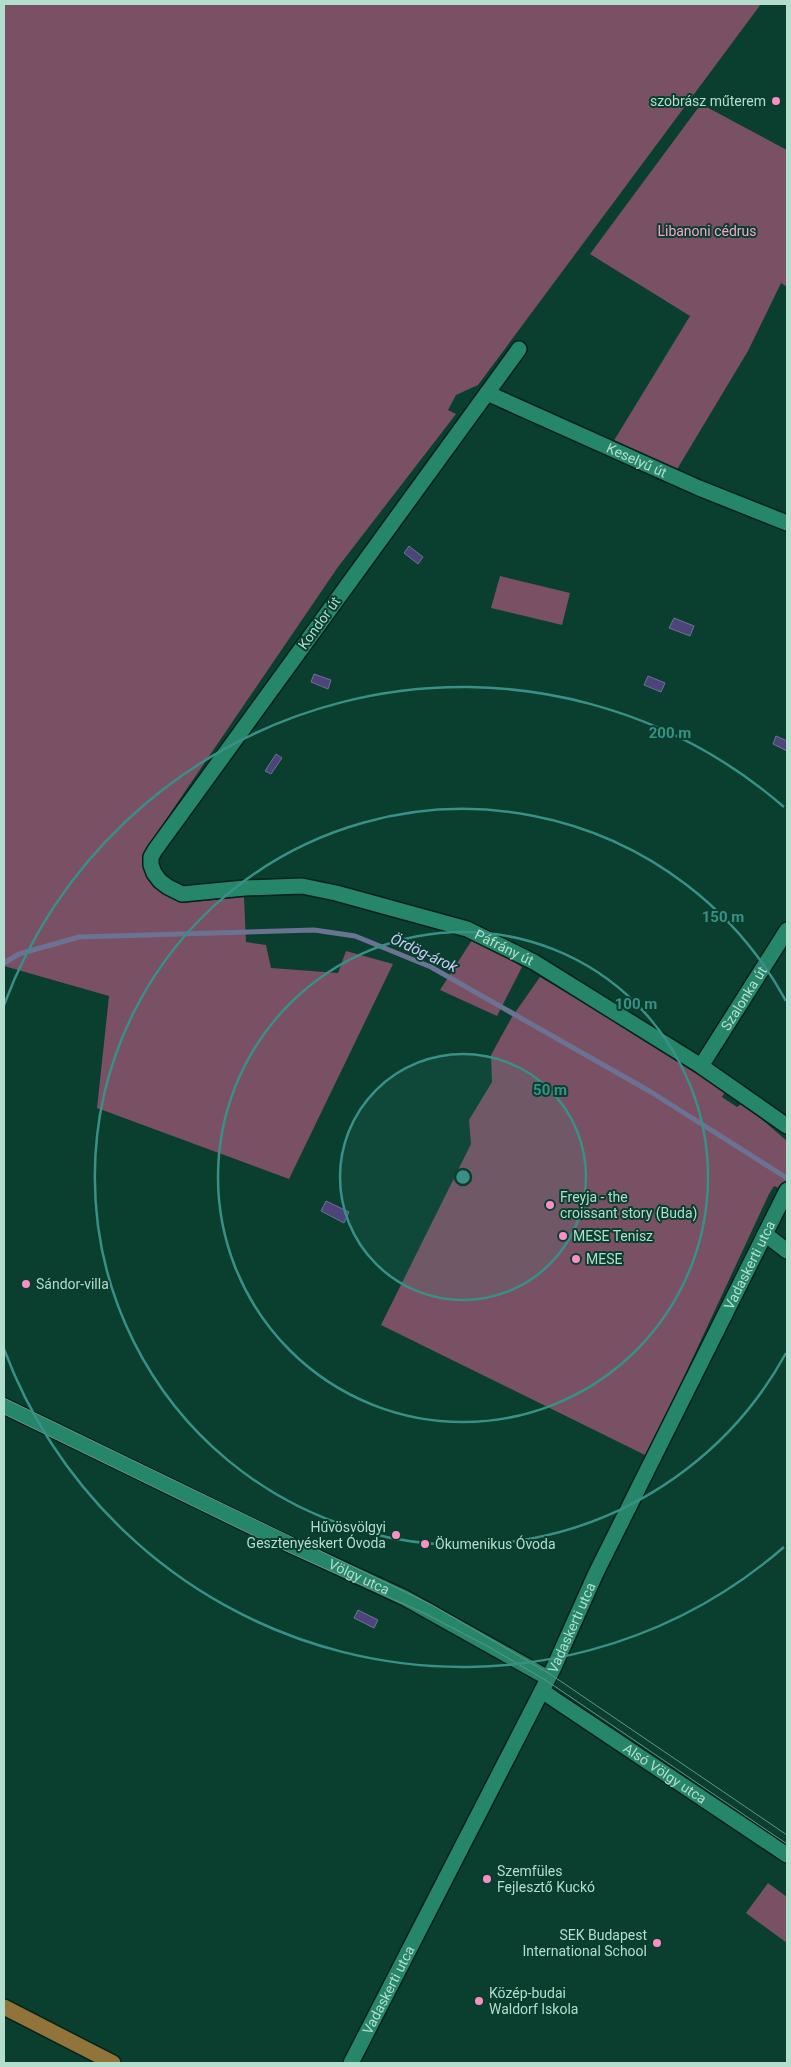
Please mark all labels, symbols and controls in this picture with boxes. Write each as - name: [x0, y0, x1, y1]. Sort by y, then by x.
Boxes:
- place label: szobrász műterem: [650, 93, 766, 109]
- marker: szobrász műterem: [770, 95, 782, 107]
- park label: Libanoni cédrus: [657, 223, 757, 239]
- street label: Keselyű út: [604, 440, 670, 481]
- street label: Kondor út: [295, 593, 344, 652]
- text: 200 m: [649, 724, 691, 742]
- text: 150 m: [702, 908, 744, 926]
- street label: Páfrány út: [472, 926, 537, 969]
- water label: Ördög-árok: [388, 930, 461, 977]
- street label: Szalonka út: [718, 963, 770, 1033]
- text: 100 m: [615, 995, 657, 1013]
- text: 50 m: [533, 1081, 567, 1099]
- centre of rings: [454, 1168, 472, 1186]
- place label: Freyja - the croissant story (Buda): [560, 1189, 697, 1222]
- marker: Freyja - the croissant story (Buda): [544, 1199, 556, 1211]
- street label: Vadaskerti utca: [721, 1218, 778, 1312]
- place label: MESE Tenisz: [573, 1228, 653, 1244]
- marker: MESE Tenisz: [557, 1230, 569, 1242]
- place label: MESE: [586, 1251, 622, 1267]
- marker: MESE: [570, 1253, 582, 1265]
- place label: Sándor-villa: [36, 1276, 109, 1292]
- marker: Sándor-villa: [20, 1278, 32, 1290]
- place label: Hűvösvölgyi Gesztenyéskert Óvoda: [247, 1519, 386, 1551]
- marker: Hűvösvölgyi Gesztenyéskert Óvoda: [390, 1529, 402, 1541]
- place label: Ökumenikus Óvoda: [435, 1535, 556, 1552]
- marker: Ökumenikus Óvoda: [419, 1538, 431, 1550]
- street label: Völgy utca: [326, 1556, 392, 1598]
- street label: Vadaskerti utca: [544, 1580, 599, 1676]
- street label: Alsó Völgy utca: [620, 1740, 710, 1807]
- place label: Szemfüles Fejlesztő Kuckó: [497, 1863, 595, 1895]
- marker: Szemfüles Fejlesztő Kuckó: [481, 1873, 493, 1885]
- place label: SEK Budapest International School: [522, 1927, 647, 1959]
- marker: SEK Budapest International School: [651, 1937, 663, 1949]
- street label: Vadaskerti utca: [359, 1943, 418, 2037]
- place label: Közép-budai Waldorf Iskola: [489, 1985, 578, 2017]
- marker: Közép-budai Waldorf Iskola: [473, 1995, 485, 2007]

